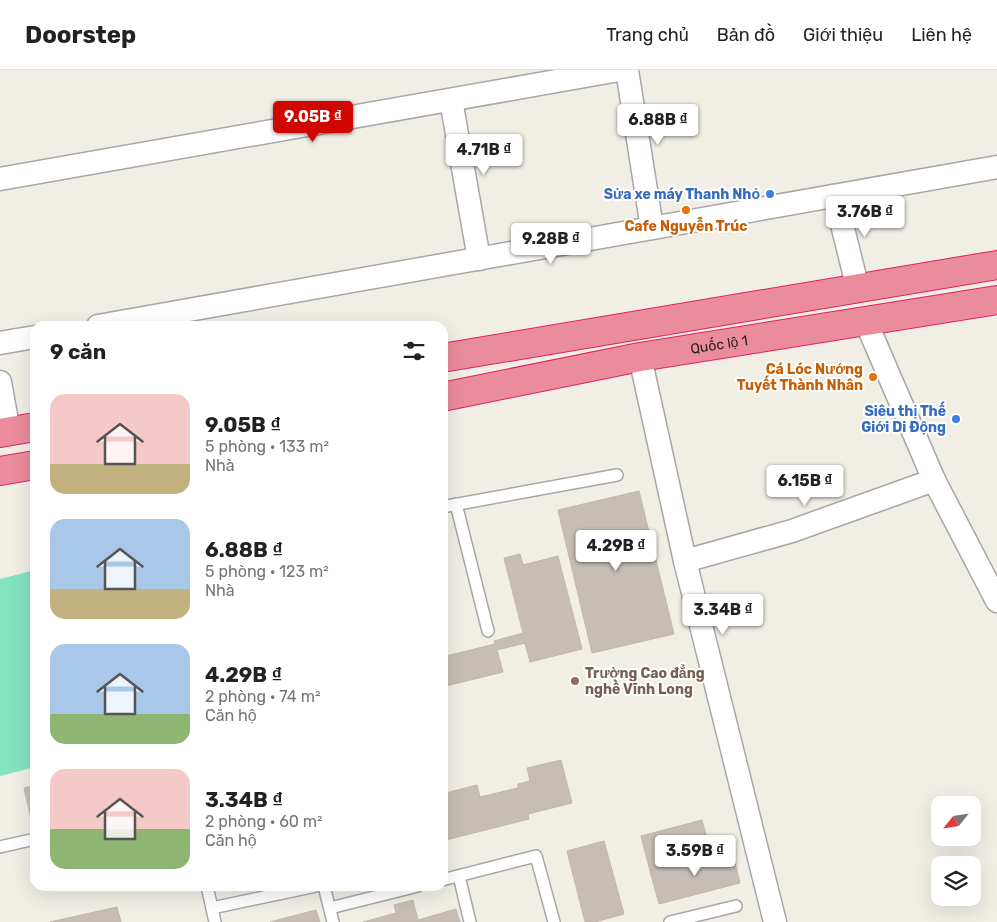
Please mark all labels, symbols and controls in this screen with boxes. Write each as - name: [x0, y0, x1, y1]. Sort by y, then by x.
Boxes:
- text: Doorstep: [25, 21, 136, 49]
- text: Trang chủ: [606, 24, 689, 46]
- text: Bản đồ: [717, 24, 775, 46]
- text: Giới thiệu: [803, 24, 883, 46]
- text: Liên hệ: [911, 24, 972, 46]
- pin: 9.05B ₫: [267, 100, 359, 143]
- pin: 6.88B ₫: [612, 104, 704, 146]
- text: 9.05B ₫: [284, 107, 342, 126]
- text: 6.88B ₫: [628, 110, 688, 129]
- pin: 4.71B ₫: [438, 134, 530, 176]
- text: 4.71B ₫: [457, 140, 511, 159]
- place label: Sửa xe máy Thanh Nhỏ: [604, 186, 760, 203]
- marker: Sửa xe máy Thanh Nhỏ: [764, 188, 776, 200]
- pin: 3.76B ₫: [819, 196, 911, 238]
- text: 3.76B ₫: [837, 202, 893, 221]
- marker: Cafe Nguyễn Trúc: [680, 204, 692, 216]
- place label: Cafe Nguyễn Trúc: [624, 217, 748, 235]
- pin: 9.28B ₫: [505, 222, 597, 265]
- text: 9.28B ₫: [522, 229, 580, 248]
- street label: Quốc lộ 1: [689, 332, 749, 358]
- icon: filters: [400, 337, 428, 365]
- text: 9 căn: [50, 339, 106, 364]
- place label: Cá Lóc Nướng Tuyết Thành Nhân: [737, 361, 863, 394]
- marker: Cá Lóc Nướng Tuyết Thành Nhân: [867, 371, 879, 383]
- place label: Siêu thị Thế Giới Di Động: [861, 401, 946, 436]
- text: 9.05B ₫: [205, 412, 281, 437]
- marker: Siêu thị Thế Giới Di Động: [950, 413, 962, 425]
- icon: home: [90, 414, 150, 474]
- text: 5 phòng · 133 m²: [205, 437, 329, 456]
- text: Nhà: [205, 456, 235, 475]
- pin: 6.15B ₫: [759, 464, 851, 507]
- text: 6.15B ₫: [777, 471, 833, 490]
- pin: 4.29B ₫: [570, 530, 662, 572]
- text: 4.29B ₫: [587, 536, 645, 555]
- text: 6.88B ₫: [205, 537, 283, 562]
- icon: home: [90, 539, 150, 599]
- text: 5 phòng · 123 m²: [205, 562, 329, 581]
- text: Nhà: [205, 581, 235, 600]
- pin: 3.34B ₫: [677, 594, 769, 636]
- text: 3.34B ₫: [693, 600, 753, 619]
- text: 4.29B ₫: [205, 662, 282, 687]
- icon: home: [90, 664, 150, 724]
- place label: Trường Cao đẳng nghề Vĩnh Long: [585, 664, 705, 698]
- marker: Trường Cao đẳng nghề Vĩnh Long: [569, 675, 581, 687]
- text: 2 phòng · 74 m²: [205, 687, 320, 706]
- text: Căn hộ: [205, 706, 257, 725]
- text: 3.34B ₫: [205, 787, 283, 812]
- icon: home: [90, 789, 150, 849]
- north arrow: [931, 796, 981, 846]
- map controls: [931, 796, 981, 906]
- text: 2 phòng · 60 m²: [205, 812, 323, 831]
- text: Căn hộ: [205, 831, 257, 850]
- pin: 3.59B ₫: [649, 834, 741, 877]
- text: 3.59B ₫: [666, 841, 724, 860]
- button: layers: [931, 856, 981, 906]

